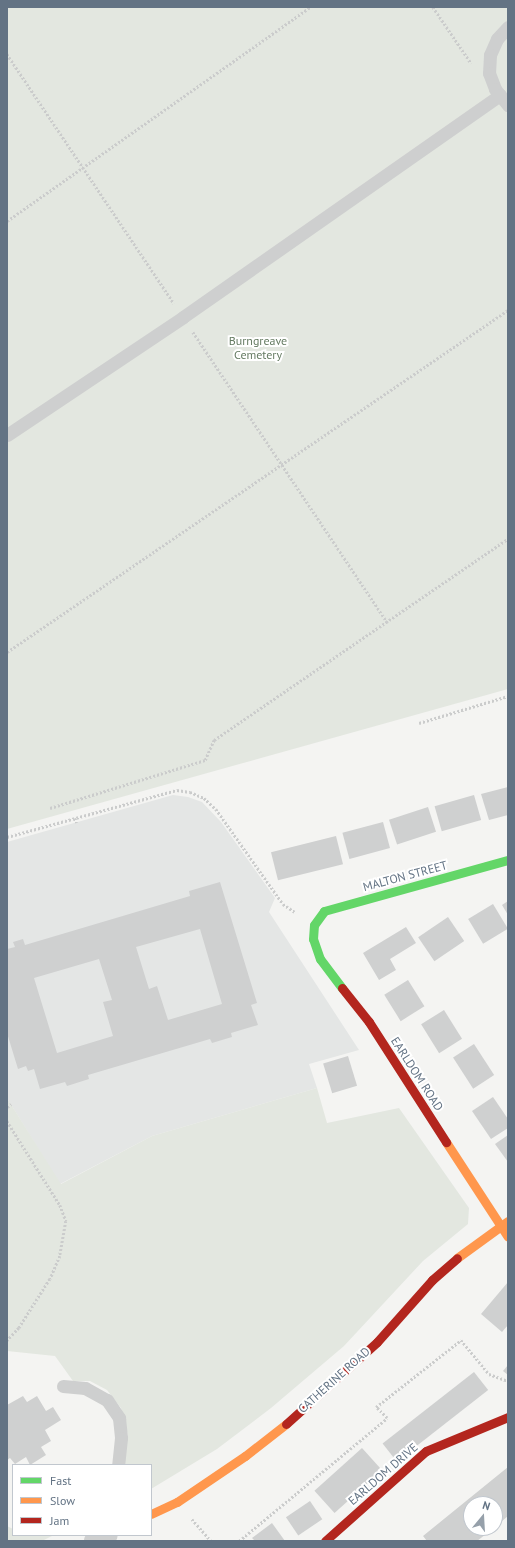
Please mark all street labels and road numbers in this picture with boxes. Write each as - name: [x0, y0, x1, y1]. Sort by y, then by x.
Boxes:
- street label: MALTON STREET: [361, 858, 449, 894]
- street label: EARLDOM ROAD: [388, 1034, 446, 1114]
- street label: CATHERINE ROAD: [295, 1344, 373, 1416]
- street label: EARLDOM DRIVE: [345, 1440, 421, 1508]

